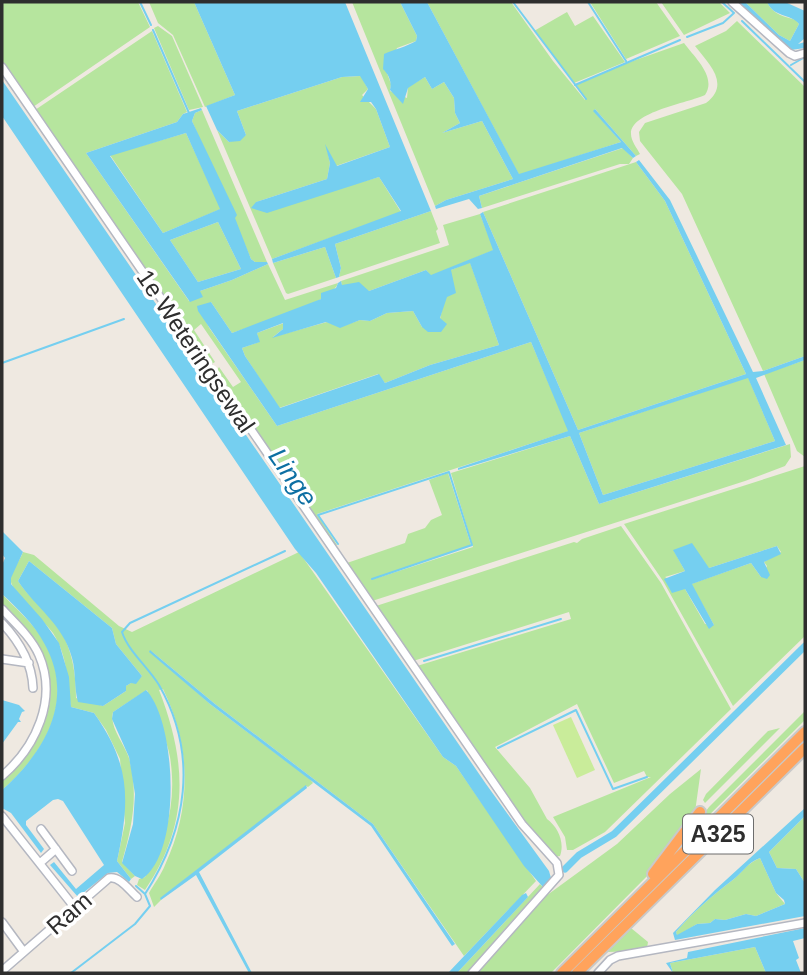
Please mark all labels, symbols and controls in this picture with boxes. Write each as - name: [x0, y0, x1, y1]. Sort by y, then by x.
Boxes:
- street label: 1e Weteringsewal: [132, 265, 260, 437]
- water label: Linge: [262, 442, 324, 512]
- road number: A325: [683, 814, 753, 854]
- street label: Ram: [41, 886, 97, 940]

